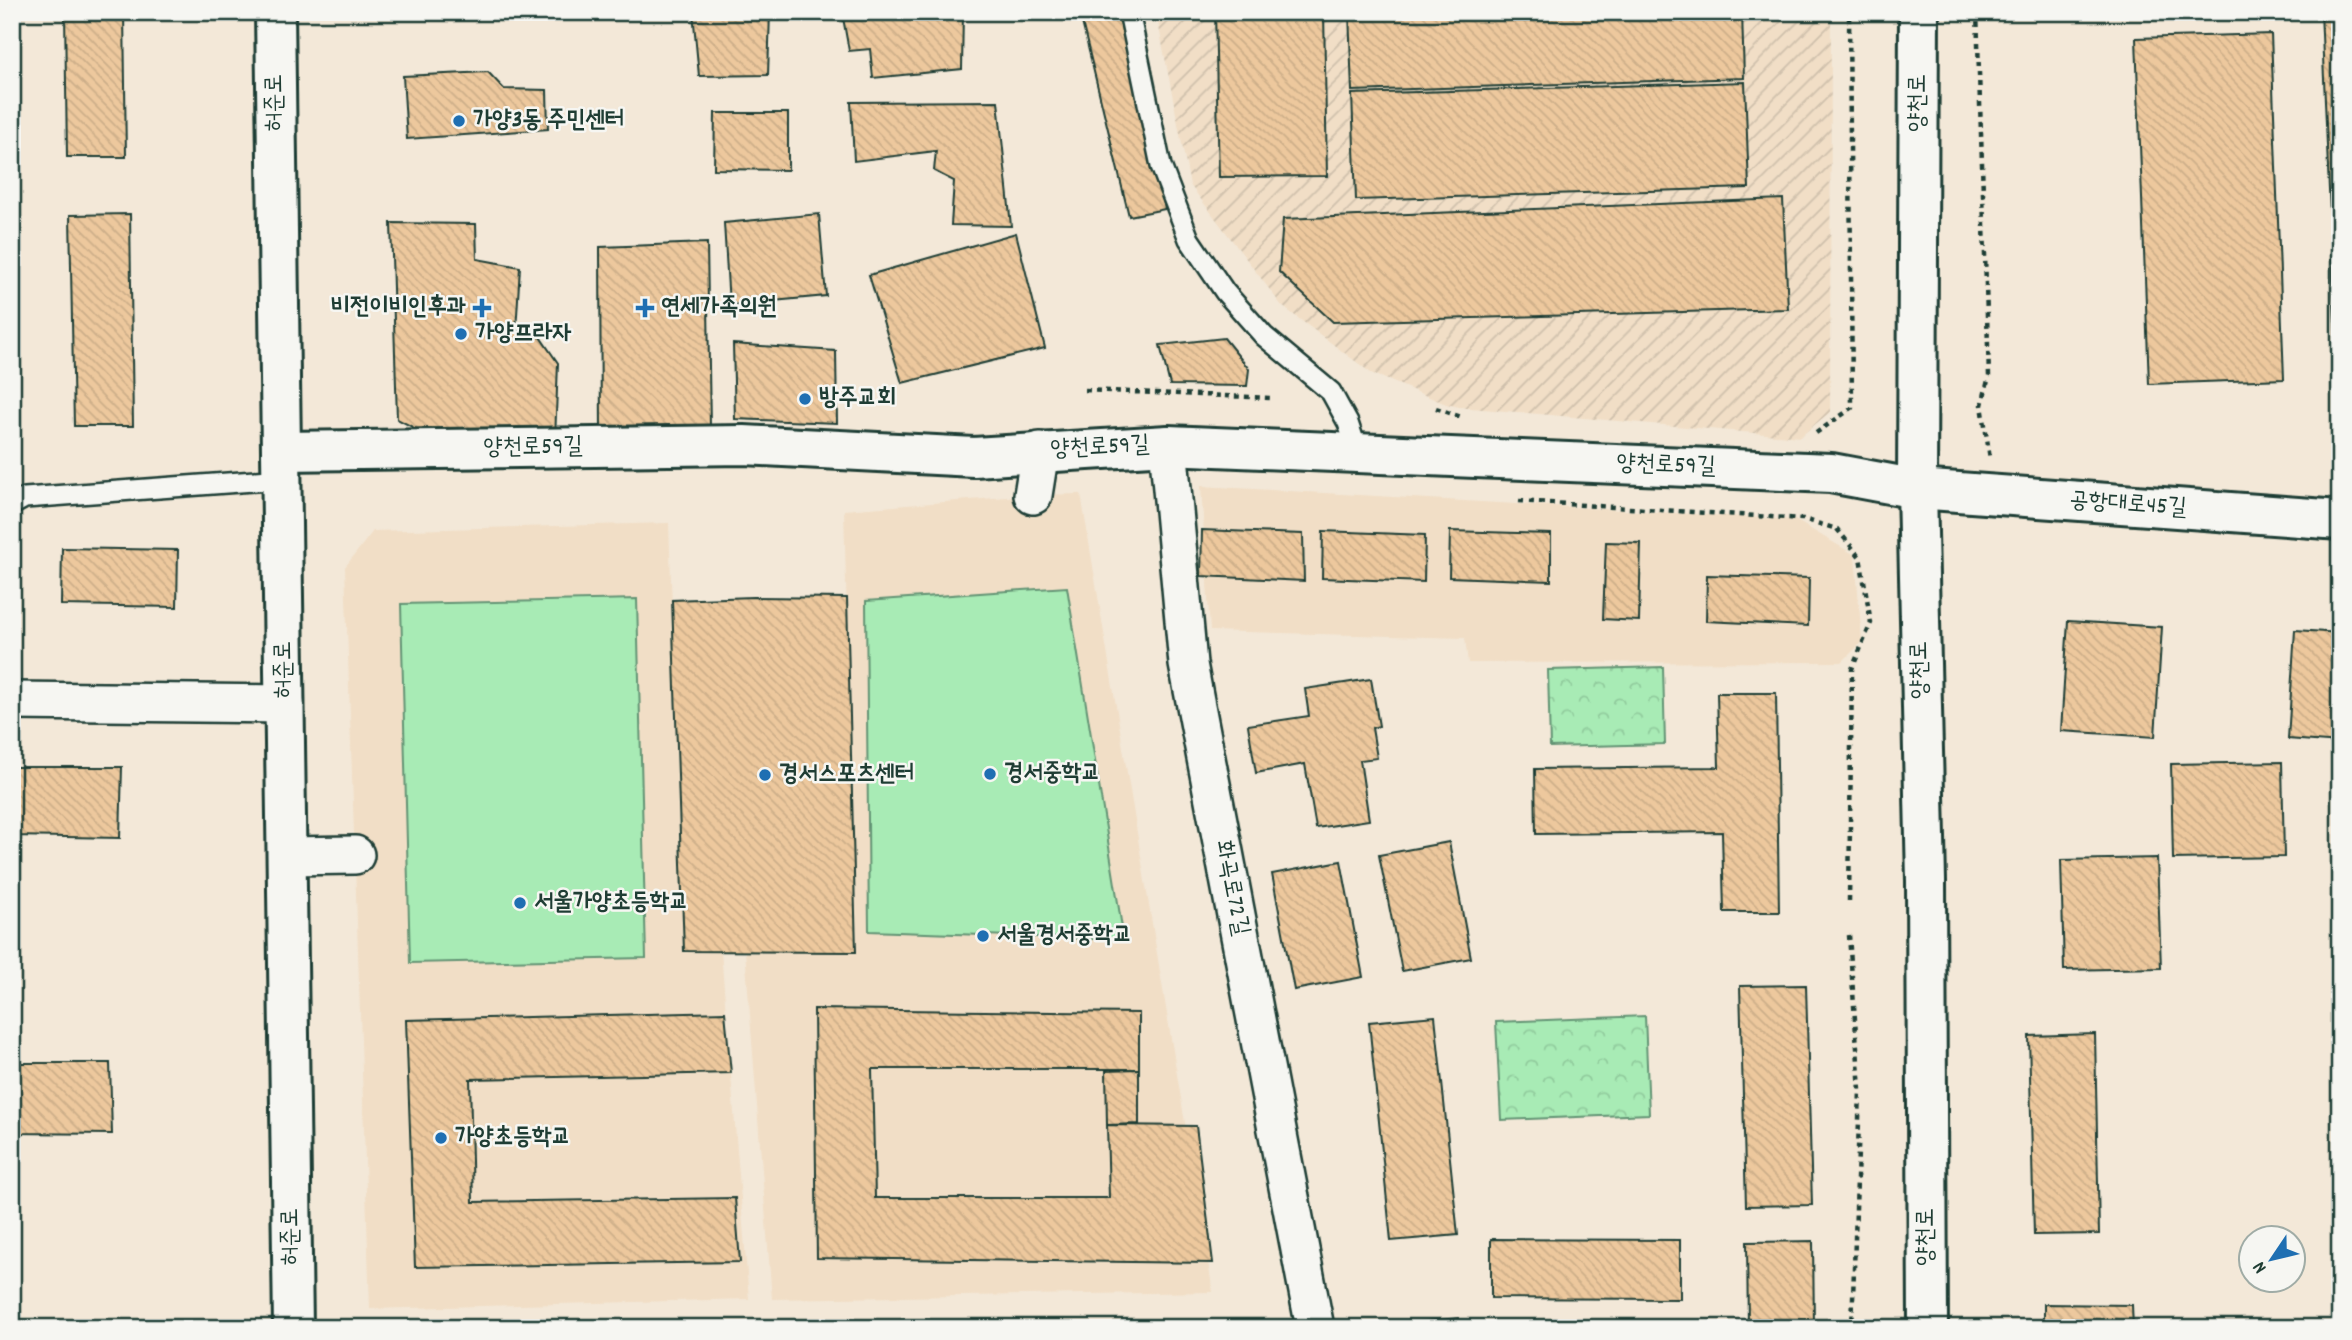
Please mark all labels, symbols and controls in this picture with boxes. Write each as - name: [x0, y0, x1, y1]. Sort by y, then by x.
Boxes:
- street label: 허준로: [258, 74, 294, 132]
- street label: 양천로: [1902, 74, 1936, 132]
- place label: 가양3동 주민센터: [473, 104, 624, 138]
- marker: 가양3동 주민센터: [451, 113, 467, 129]
- place label: 비전이비인후과: [331, 291, 466, 325]
- place label: 연세가족의원: [661, 291, 777, 325]
- marker: 비전이비인후과: [472, 298, 492, 318]
- marker: 연세가족의원: [635, 298, 655, 318]
- place label: 가양프라자: [475, 317, 572, 351]
- marker: 가양프라자: [453, 326, 469, 342]
- place label: 방주교회: [819, 382, 896, 416]
- marker: 방주교회: [797, 391, 813, 407]
- street label: 양천로59길: [1049, 428, 1151, 468]
- street label: 양천로59길: [483, 430, 583, 466]
- street label: 양천로59길: [1616, 447, 1716, 485]
- street label: 공항대로45길: [2068, 484, 2188, 526]
- street label: 허준로: [267, 641, 303, 699]
- street label: 양천로: [1903, 641, 1939, 699]
- place label: 경서중학교: [1004, 757, 1101, 791]
- place label: 경서스포츠센터: [779, 758, 914, 792]
- marker: 경서중학교: [982, 766, 998, 782]
- marker: 경서스포츠센터: [757, 767, 773, 783]
- street label: 화곡로72길: [1205, 837, 1257, 939]
- place label: 서울가양초등학교: [534, 886, 689, 920]
- marker: 서울가양초등학교: [512, 895, 528, 911]
- place label: 서울경서중학교: [997, 919, 1132, 953]
- marker: 서울경서중학교: [975, 928, 991, 944]
- place label: 가양초등학교: [455, 1121, 571, 1155]
- marker: 가양초등학교: [433, 1130, 449, 1146]
- street label: 허준로: [274, 1208, 310, 1266]
- street label: 양천로: [1910, 1208, 1944, 1266]
- north arrow: [2236, 1224, 2306, 1294]
- text: N: [2247, 1255, 2275, 1278]

